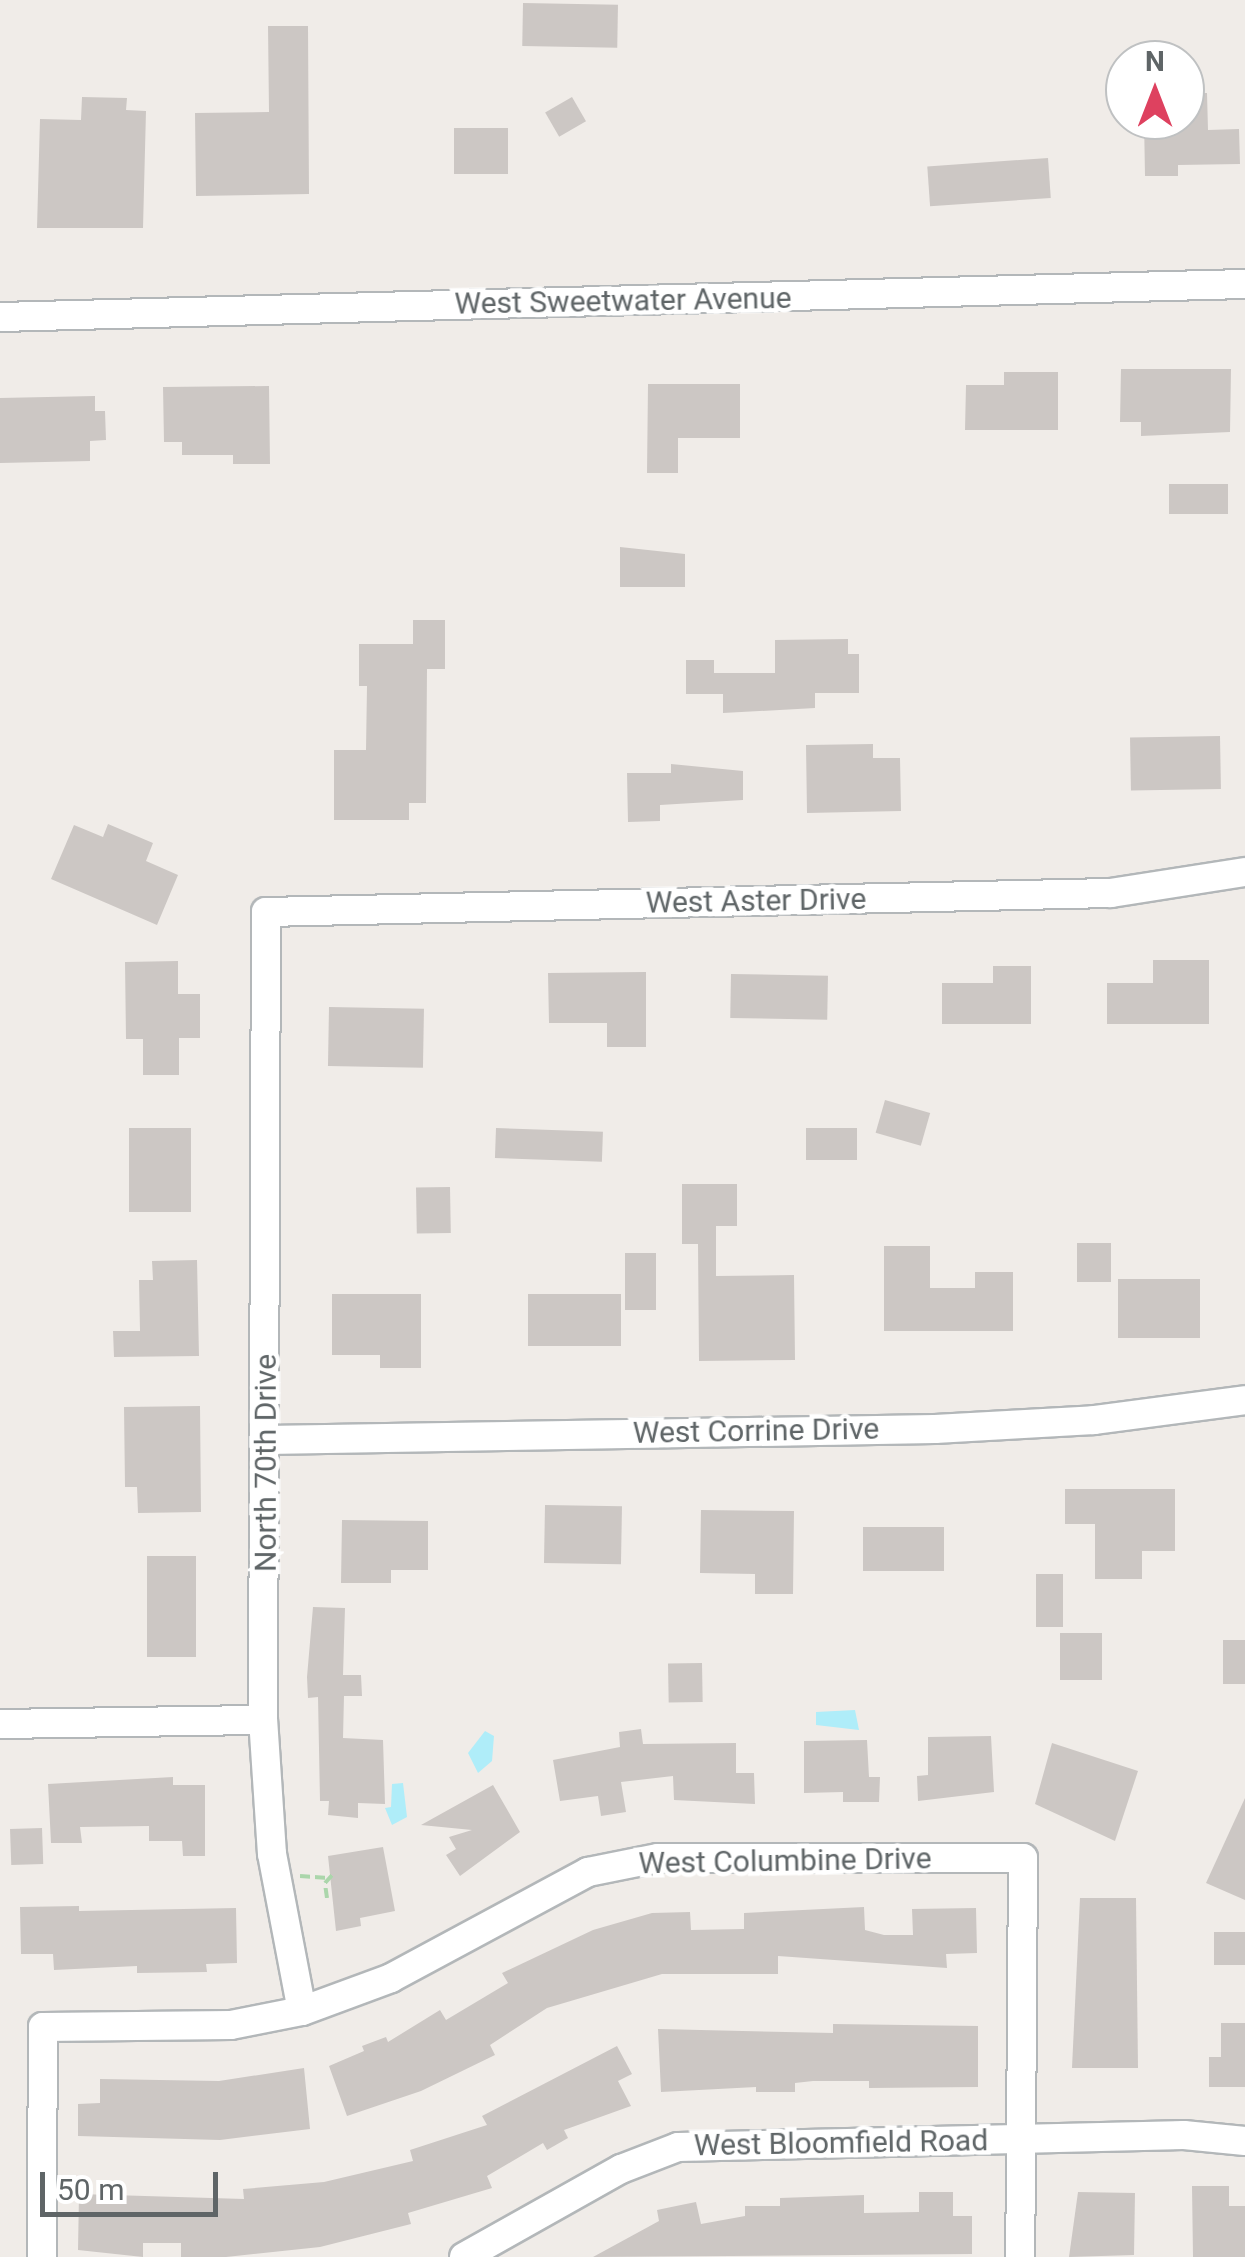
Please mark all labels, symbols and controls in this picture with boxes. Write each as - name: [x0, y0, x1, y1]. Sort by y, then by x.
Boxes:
- north arrow: [1105, 40, 1205, 140]
- text: N: [1145, 45, 1165, 78]
- street label: West Sweetwater Avenue: [454, 280, 792, 322]
- street label: West Aster Drive: [645, 881, 867, 921]
- street label: North 70th Drive: [248, 1354, 284, 1572]
- street label: West Corrine Drive: [633, 1411, 879, 1451]
- street label: West Columbine Drive: [638, 1840, 932, 1882]
- street label: West Bloomfield Road: [694, 2122, 988, 2164]
- scale bar: [45, 2152, 222, 2214]
- text: 50 m: [57, 2172, 124, 2207]

